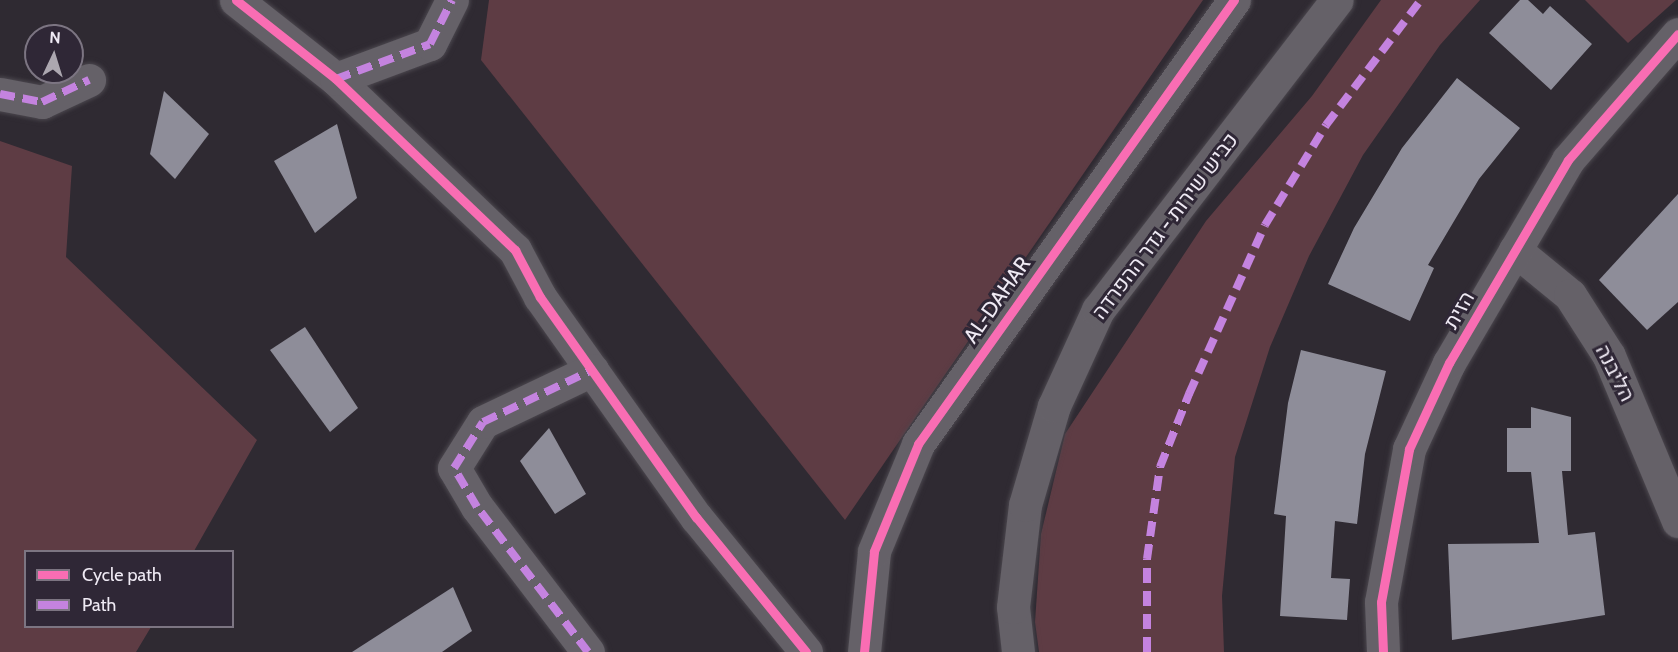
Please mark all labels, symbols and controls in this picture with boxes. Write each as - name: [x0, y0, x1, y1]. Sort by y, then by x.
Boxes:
- north arrow: [24, 24, 84, 84]
- text: N: [49, 28, 61, 47]
- street label: כביש שירות - גדר ההפרדה: [1087, 128, 1243, 324]
- street label: AL-DAHAR: [958, 252, 1036, 348]
- street label: הזית: [1438, 287, 1480, 333]
- street label: הליבנה: [1590, 340, 1640, 406]
- legend: [24, 550, 234, 628]
- text: Cycle path: [82, 564, 162, 586]
- text: Path: [82, 594, 116, 616]

